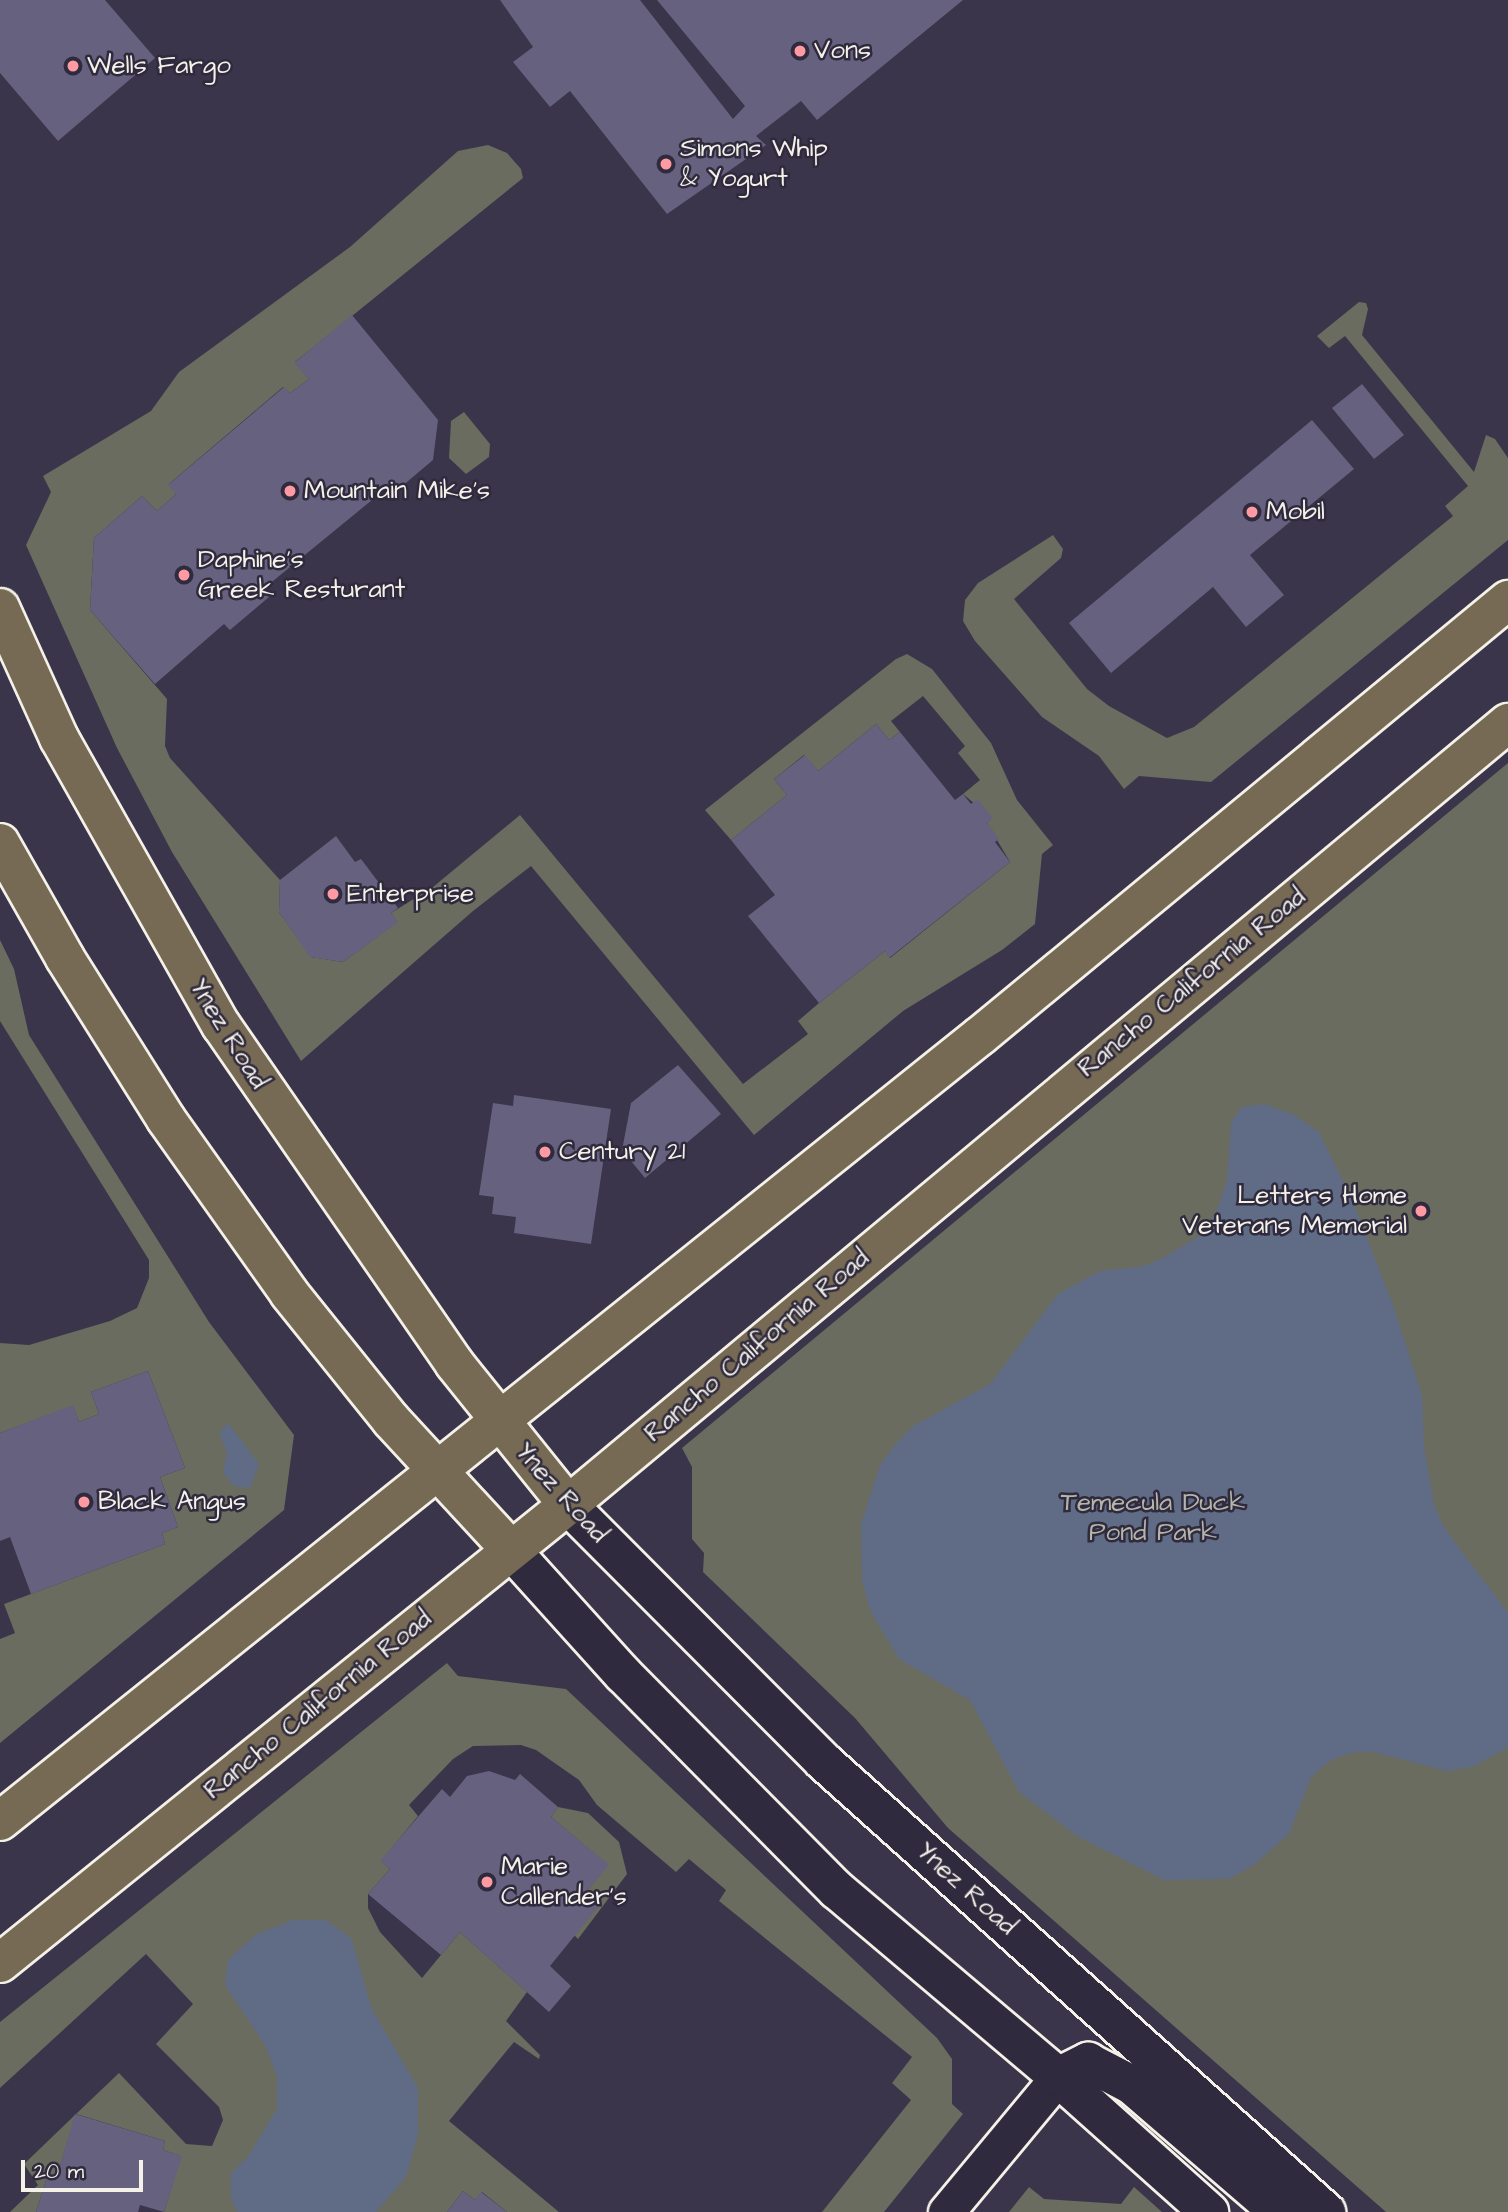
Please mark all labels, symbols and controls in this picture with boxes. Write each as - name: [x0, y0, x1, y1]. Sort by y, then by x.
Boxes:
- place label: Vons: [814, 35, 871, 67]
- marker: Vons: [792, 43, 808, 59]
- place label: Wells Fargo: [87, 50, 231, 82]
- marker: Wells Fargo: [65, 58, 81, 74]
- place label: Simons Whip & Yogurt: [680, 133, 828, 194]
- marker: Simons Whip & Yogurt: [658, 156, 674, 172]
- place label: Mountain Mike's: [304, 475, 490, 507]
- marker: Mountain Mike's: [282, 483, 298, 499]
- place label: Mobil: [1266, 496, 1325, 528]
- marker: Mobil: [1244, 504, 1260, 520]
- place label: Daphine’s Greek Resturant: [198, 544, 405, 606]
- marker: Daphine’s Greek Resturant: [176, 567, 192, 583]
- place label: Enterprise: [347, 878, 474, 910]
- street label: Rancho California Road: [1072, 882, 1312, 1084]
- marker: Enterprise: [325, 886, 341, 902]
- street label: Ynez Road: [182, 973, 274, 1095]
- place label: Century 21: [559, 1136, 685, 1168]
- marker: Century 21: [537, 1144, 553, 1160]
- place label: Letters Home Veterans Memorial: [1182, 1180, 1407, 1242]
- marker: Letters Home Veterans Memorial: [1413, 1203, 1429, 1219]
- street label: Rancho California Road: [638, 1243, 876, 1449]
- street label: Ynez Road: [508, 1437, 614, 1549]
- place label: Black Angus: [98, 1486, 246, 1518]
- park label: Temecula Duck Pond Park: [1061, 1487, 1245, 1548]
- marker: Black Angus: [76, 1494, 92, 1510]
- street label: Rancho California Road: [198, 1604, 438, 1806]
- street label: Ynez Road: [910, 1836, 1022, 1942]
- place label: Marie Callender's: [501, 1851, 627, 1912]
- marker: Marie Callender's: [479, 1874, 495, 1890]
- scale bar: [24, 2146, 147, 2190]
- text: 20 m: [34, 2157, 84, 2186]

